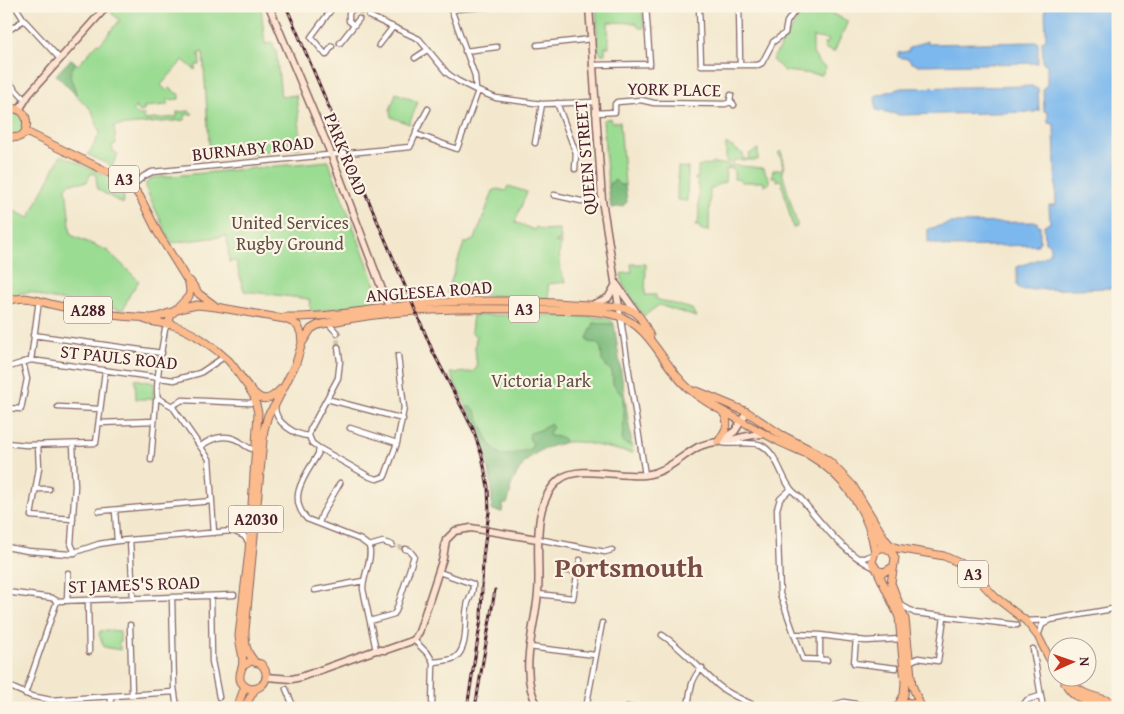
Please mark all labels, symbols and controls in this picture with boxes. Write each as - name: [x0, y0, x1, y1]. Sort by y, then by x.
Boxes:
- street label: YORK PLACE: [627, 75, 721, 103]
- street label: QUEEN STREET: [567, 100, 603, 216]
- street label: PARK ROAD: [317, 109, 375, 200]
- street label: BURNABY ROAD: [191, 128, 315, 168]
- road number: A3: [109, 165, 139, 192]
- park label: United Services Rugby Ground: [231, 209, 349, 257]
- street label: ANGLESEA ROAD: [365, 273, 493, 309]
- road number: A288: [64, 296, 112, 324]
- road number: A3: [509, 296, 539, 322]
- street label: ST PAULS ROAD: [59, 337, 179, 377]
- park label: Victoria Park: [491, 367, 592, 394]
- road number: A2030: [228, 506, 284, 532]
- district label: Portsmouth: [555, 546, 704, 587]
- road number: A3: [958, 560, 988, 588]
- street label: ST JAMES'S ROAD: [68, 568, 201, 600]
- north arrow: [1046, 636, 1096, 686]
- text: N: [1075, 657, 1095, 667]

